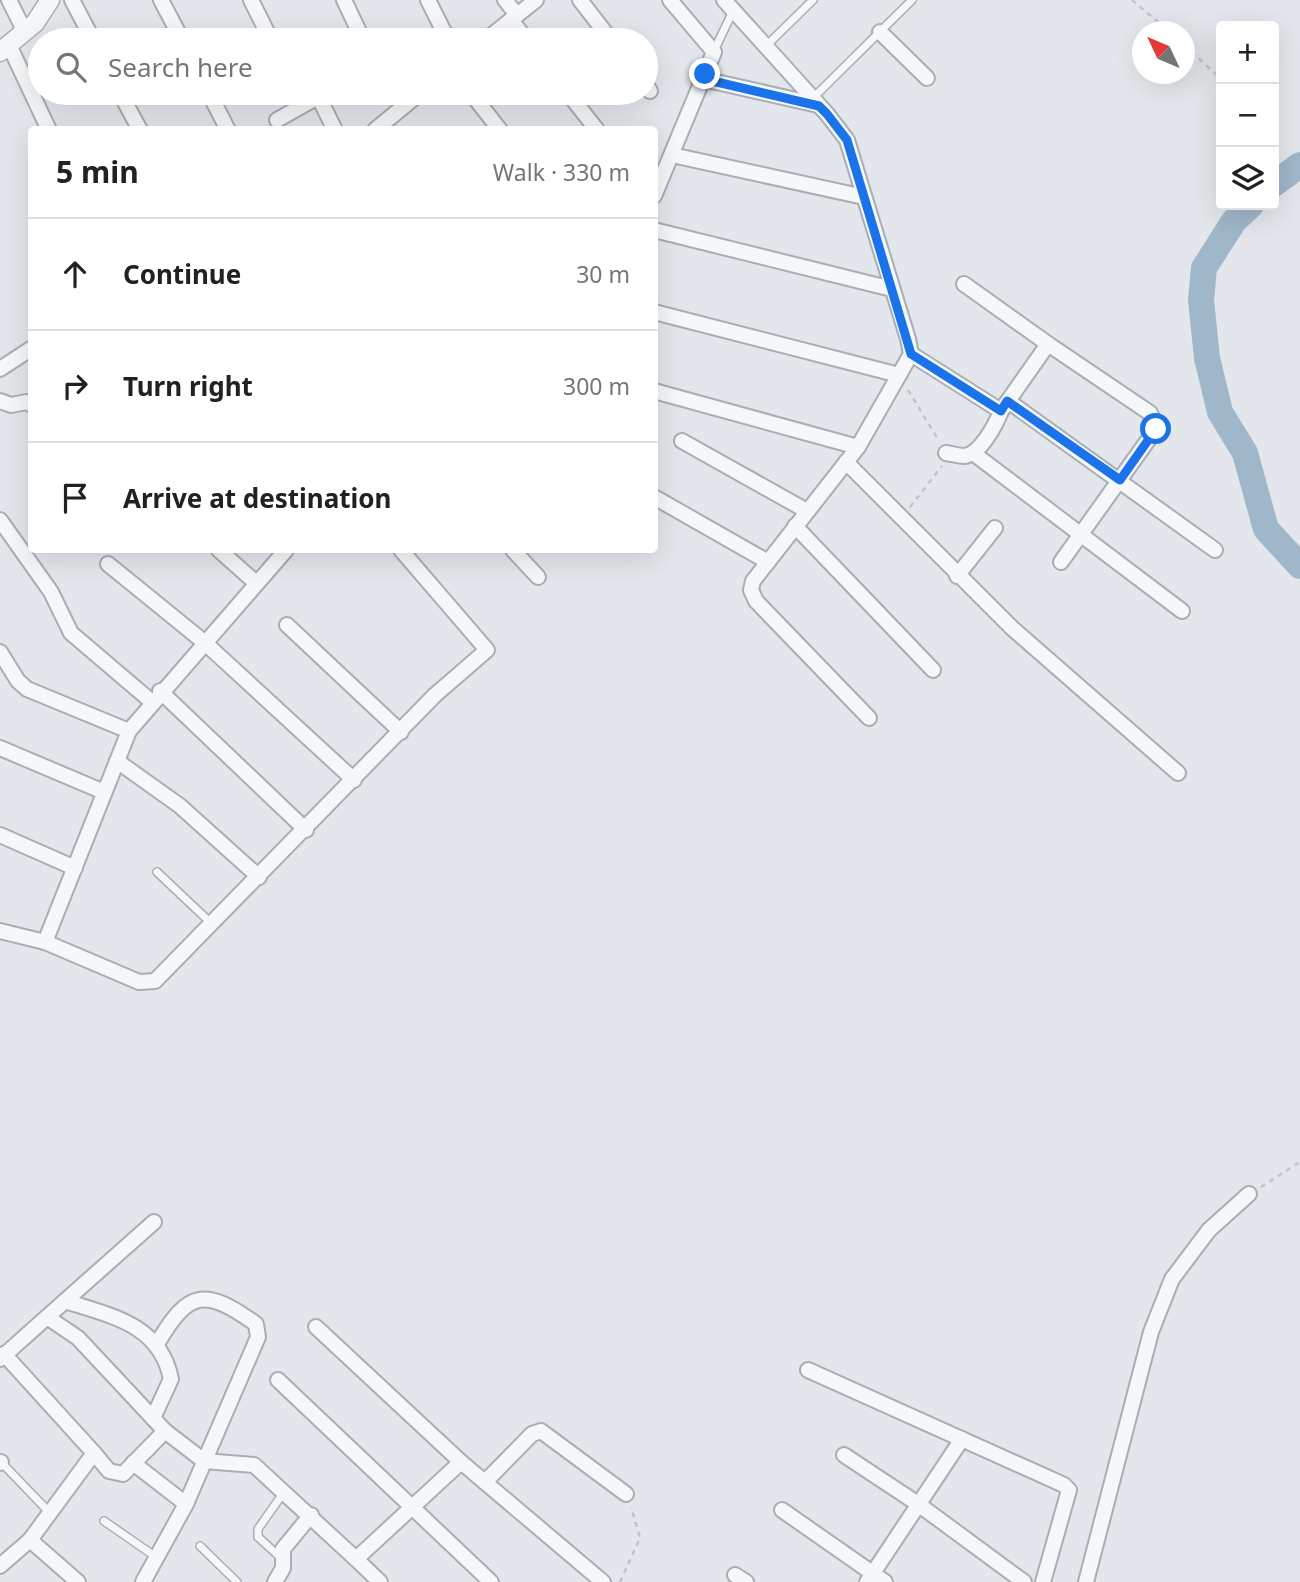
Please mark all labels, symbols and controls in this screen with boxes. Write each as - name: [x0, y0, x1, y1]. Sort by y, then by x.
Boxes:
- north arrow: [1132, 21, 1195, 84]
- map controls: [1216, 21, 1279, 210]
- button: +: [1216, 21, 1279, 84]
- search box: [28, 28, 658, 105]
- icon: search: [52, 48, 90, 86]
- text: Search here: [108, 49, 253, 85]
- route end: [689, 58, 720, 89]
- button: −: [1216, 84, 1279, 147]
- button: layers: [1216, 147, 1279, 210]
- text: 5 min: [56, 151, 139, 192]
- text: Walk · 330 m: [493, 156, 630, 188]
- icon: ahead: [56, 255, 94, 293]
- text: Continue: [123, 256, 241, 292]
- text: 30 m: [576, 258, 630, 290]
- icon: right: [56, 367, 94, 405]
- text: Turn right: [123, 368, 253, 404]
- text: 300 m: [563, 370, 630, 402]
- route start: [1140, 413, 1171, 444]
- icon: arrive: [56, 479, 94, 517]
- text: Arrive at destination: [123, 480, 392, 516]

